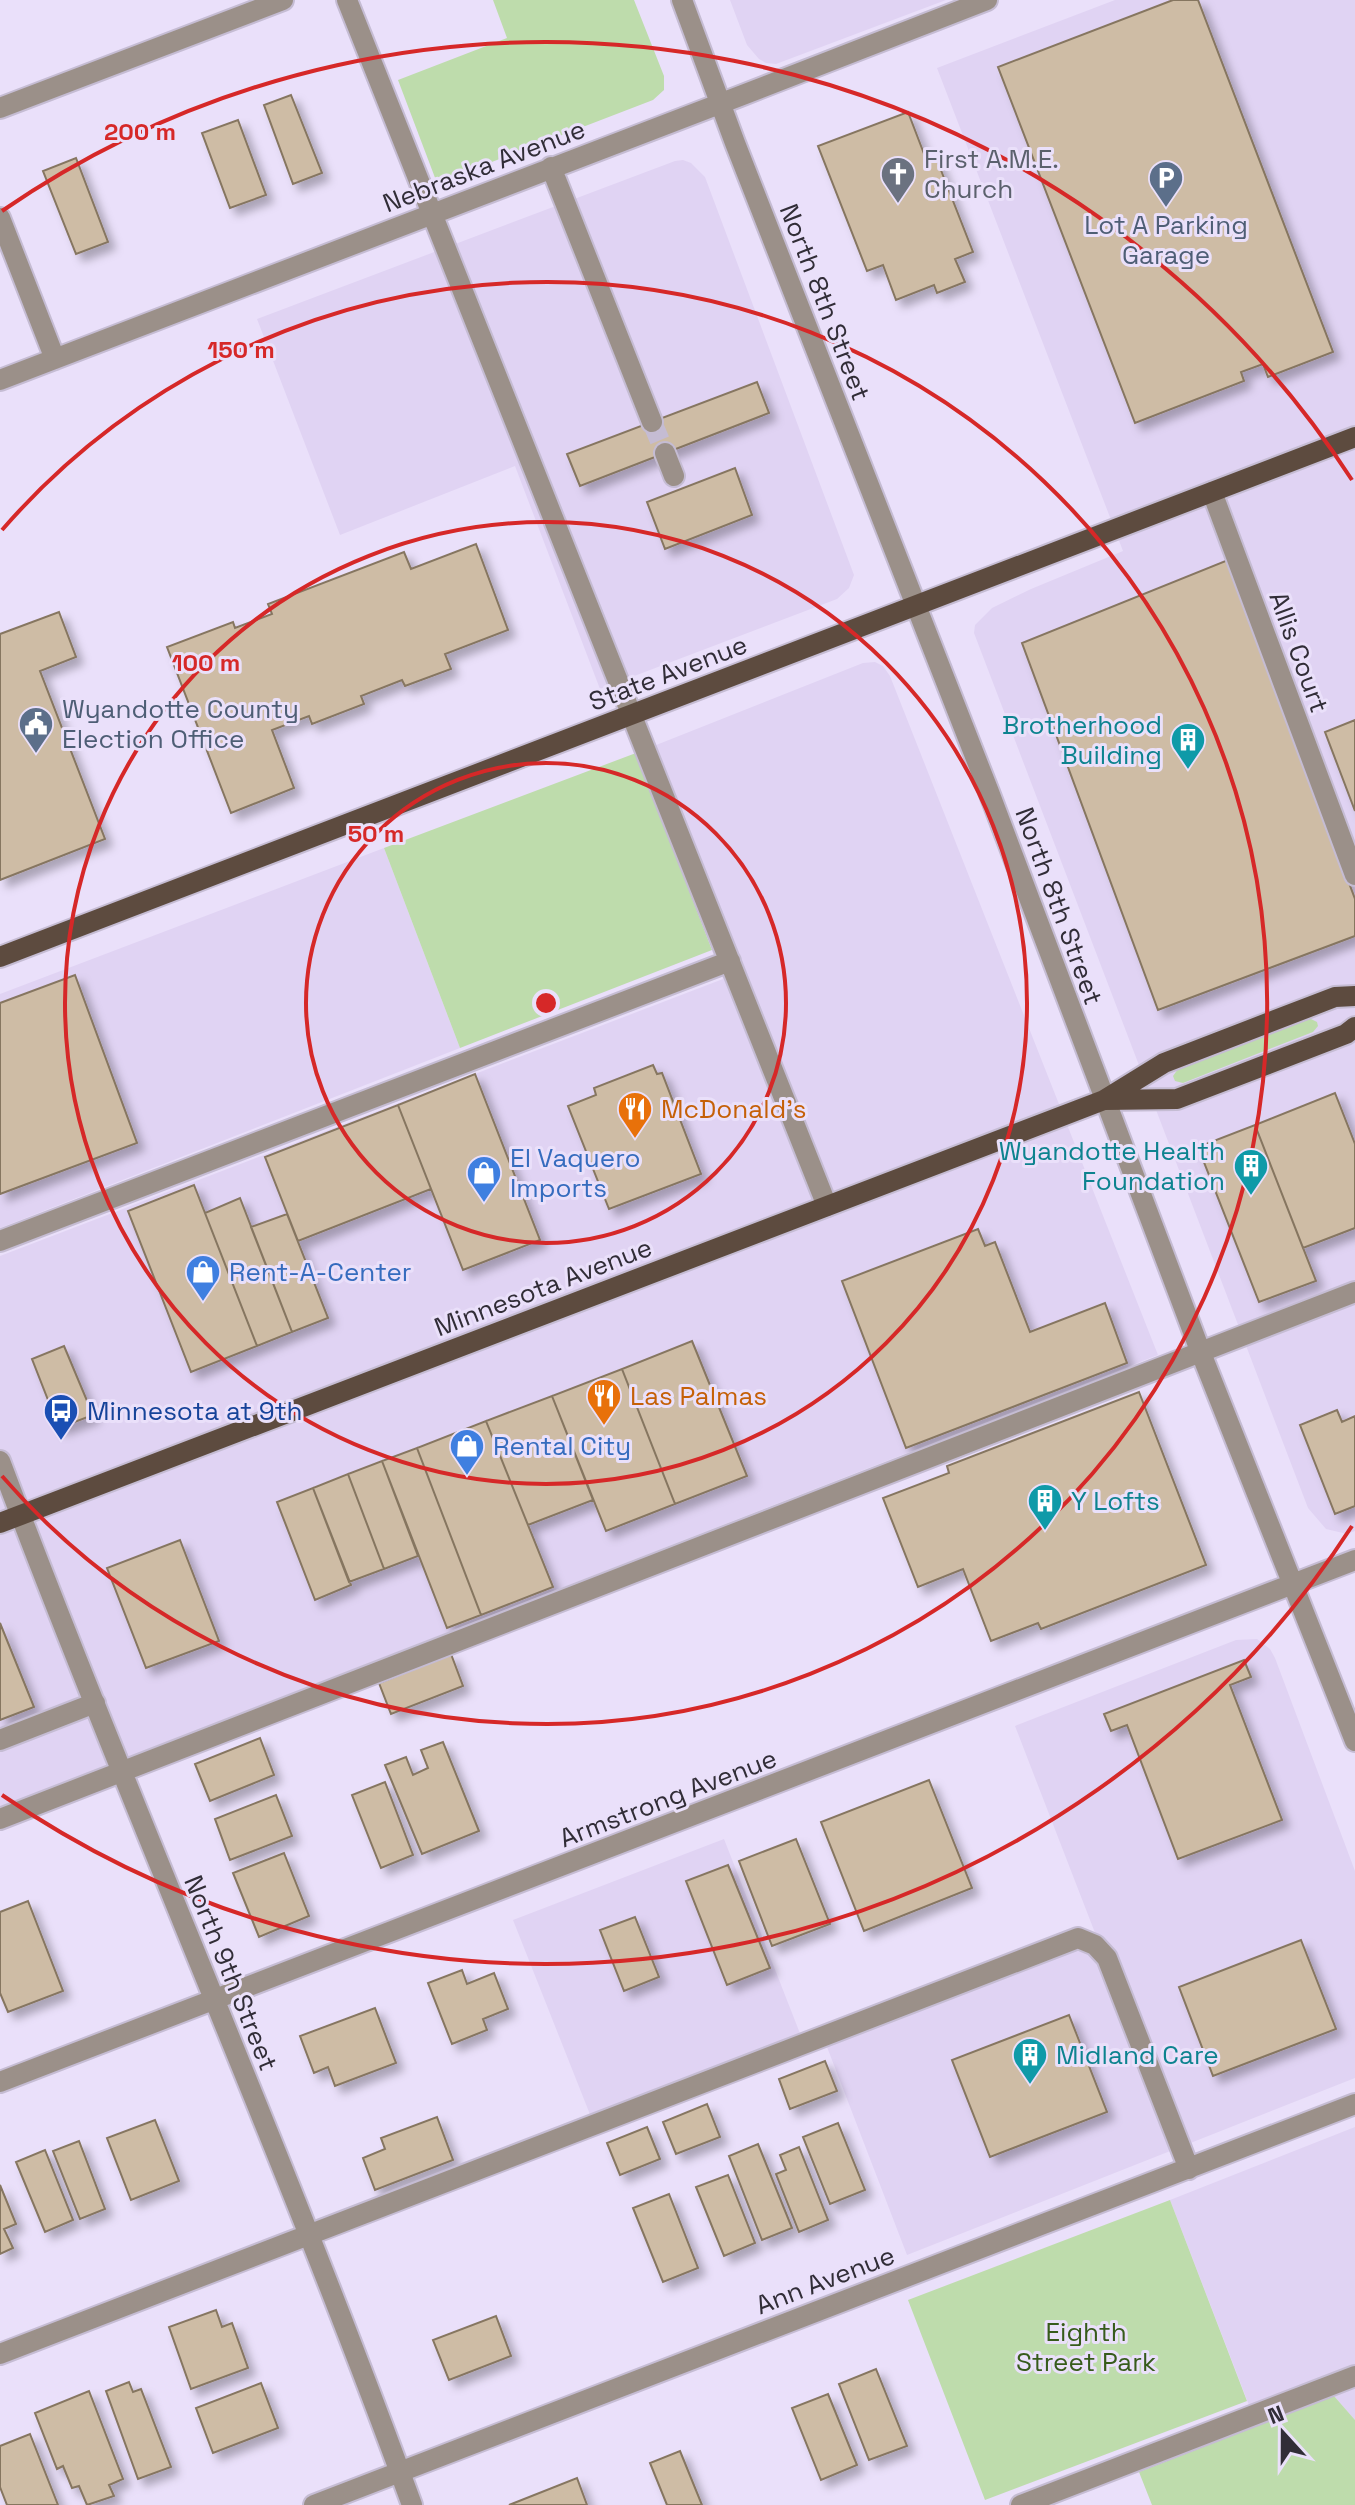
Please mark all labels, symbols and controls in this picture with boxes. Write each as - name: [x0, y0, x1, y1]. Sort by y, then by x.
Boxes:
- street label: Nebraska Avenue: [378, 112, 590, 220]
- text: 200 m: [104, 116, 176, 147]
- place label: First A.M.E. Church: [924, 142, 1059, 206]
- church icon: First A.M.E. Church: [879, 155, 917, 205]
- parking icon: Lot A Parking Garage: [1147, 159, 1185, 209]
- street label: North 8th Street: [772, 199, 878, 405]
- place label: Lot A Parking Garage: [1084, 208, 1248, 272]
- text: 150 m: [207, 334, 275, 365]
- street label: Allis Court: [1261, 587, 1337, 717]
- street label: State Avenue: [584, 627, 752, 719]
- text: 100 m: [172, 647, 240, 678]
- place label: Wyandotte County Election Office: [62, 692, 299, 756]
- public building icon: Wyandotte County Election Office: [17, 705, 55, 755]
- place label: Brotherhood Building: [1002, 708, 1162, 772]
- building icon: Brotherhood Building: [1169, 721, 1207, 771]
- street label: North 8th Street: [1007, 802, 1111, 1010]
- text: 50 m: [348, 818, 404, 849]
- centre of rings: [532, 989, 560, 1017]
- restaurant icon: McDonald's: [616, 1090, 654, 1140]
- place label: McDonald's: [661, 1092, 806, 1126]
- place label: Wyandotte Health Foundation: [999, 1134, 1225, 1198]
- place label: El Vaquero Imports: [510, 1141, 641, 1205]
- building icon: Wyandotte Health Foundation: [1232, 1147, 1270, 1197]
- shop icon: El Vaquero Imports: [465, 1154, 503, 1204]
- street label: Minnesota Avenue: [429, 1230, 657, 1344]
- shop icon: Rent-A-Center: [184, 1253, 222, 1303]
- place label: Rent-A-Center: [229, 1255, 412, 1289]
- restaurant icon: Las Palmas: [585, 1377, 623, 1427]
- place label: Las Palmas: [630, 1379, 767, 1413]
- bus stop icon: Minnesota at 9th: [42, 1392, 80, 1442]
- place label: Minnesota at 9th: [87, 1394, 303, 1428]
- shop icon: Rental City: [448, 1427, 486, 1477]
- place label: Rental City: [493, 1429, 631, 1463]
- building icon: Y Lofts: [1026, 1482, 1064, 1532]
- place label: Y Lofts: [1071, 1484, 1160, 1518]
- street label: Armstrong Avenue: [554, 1741, 782, 1855]
- street label: North 9th Street: [176, 1870, 286, 2076]
- building icon: Midland Care: [1011, 2036, 1049, 2086]
- place label: Midland Care: [1056, 2038, 1219, 2072]
- street label: Ann Avenue: [751, 2238, 899, 2322]
- park label: Eighth Street Park: [1016, 2315, 1156, 2379]
- north arrow: [1243, 2393, 1323, 2473]
- text: N: [1264, 2399, 1288, 2430]

